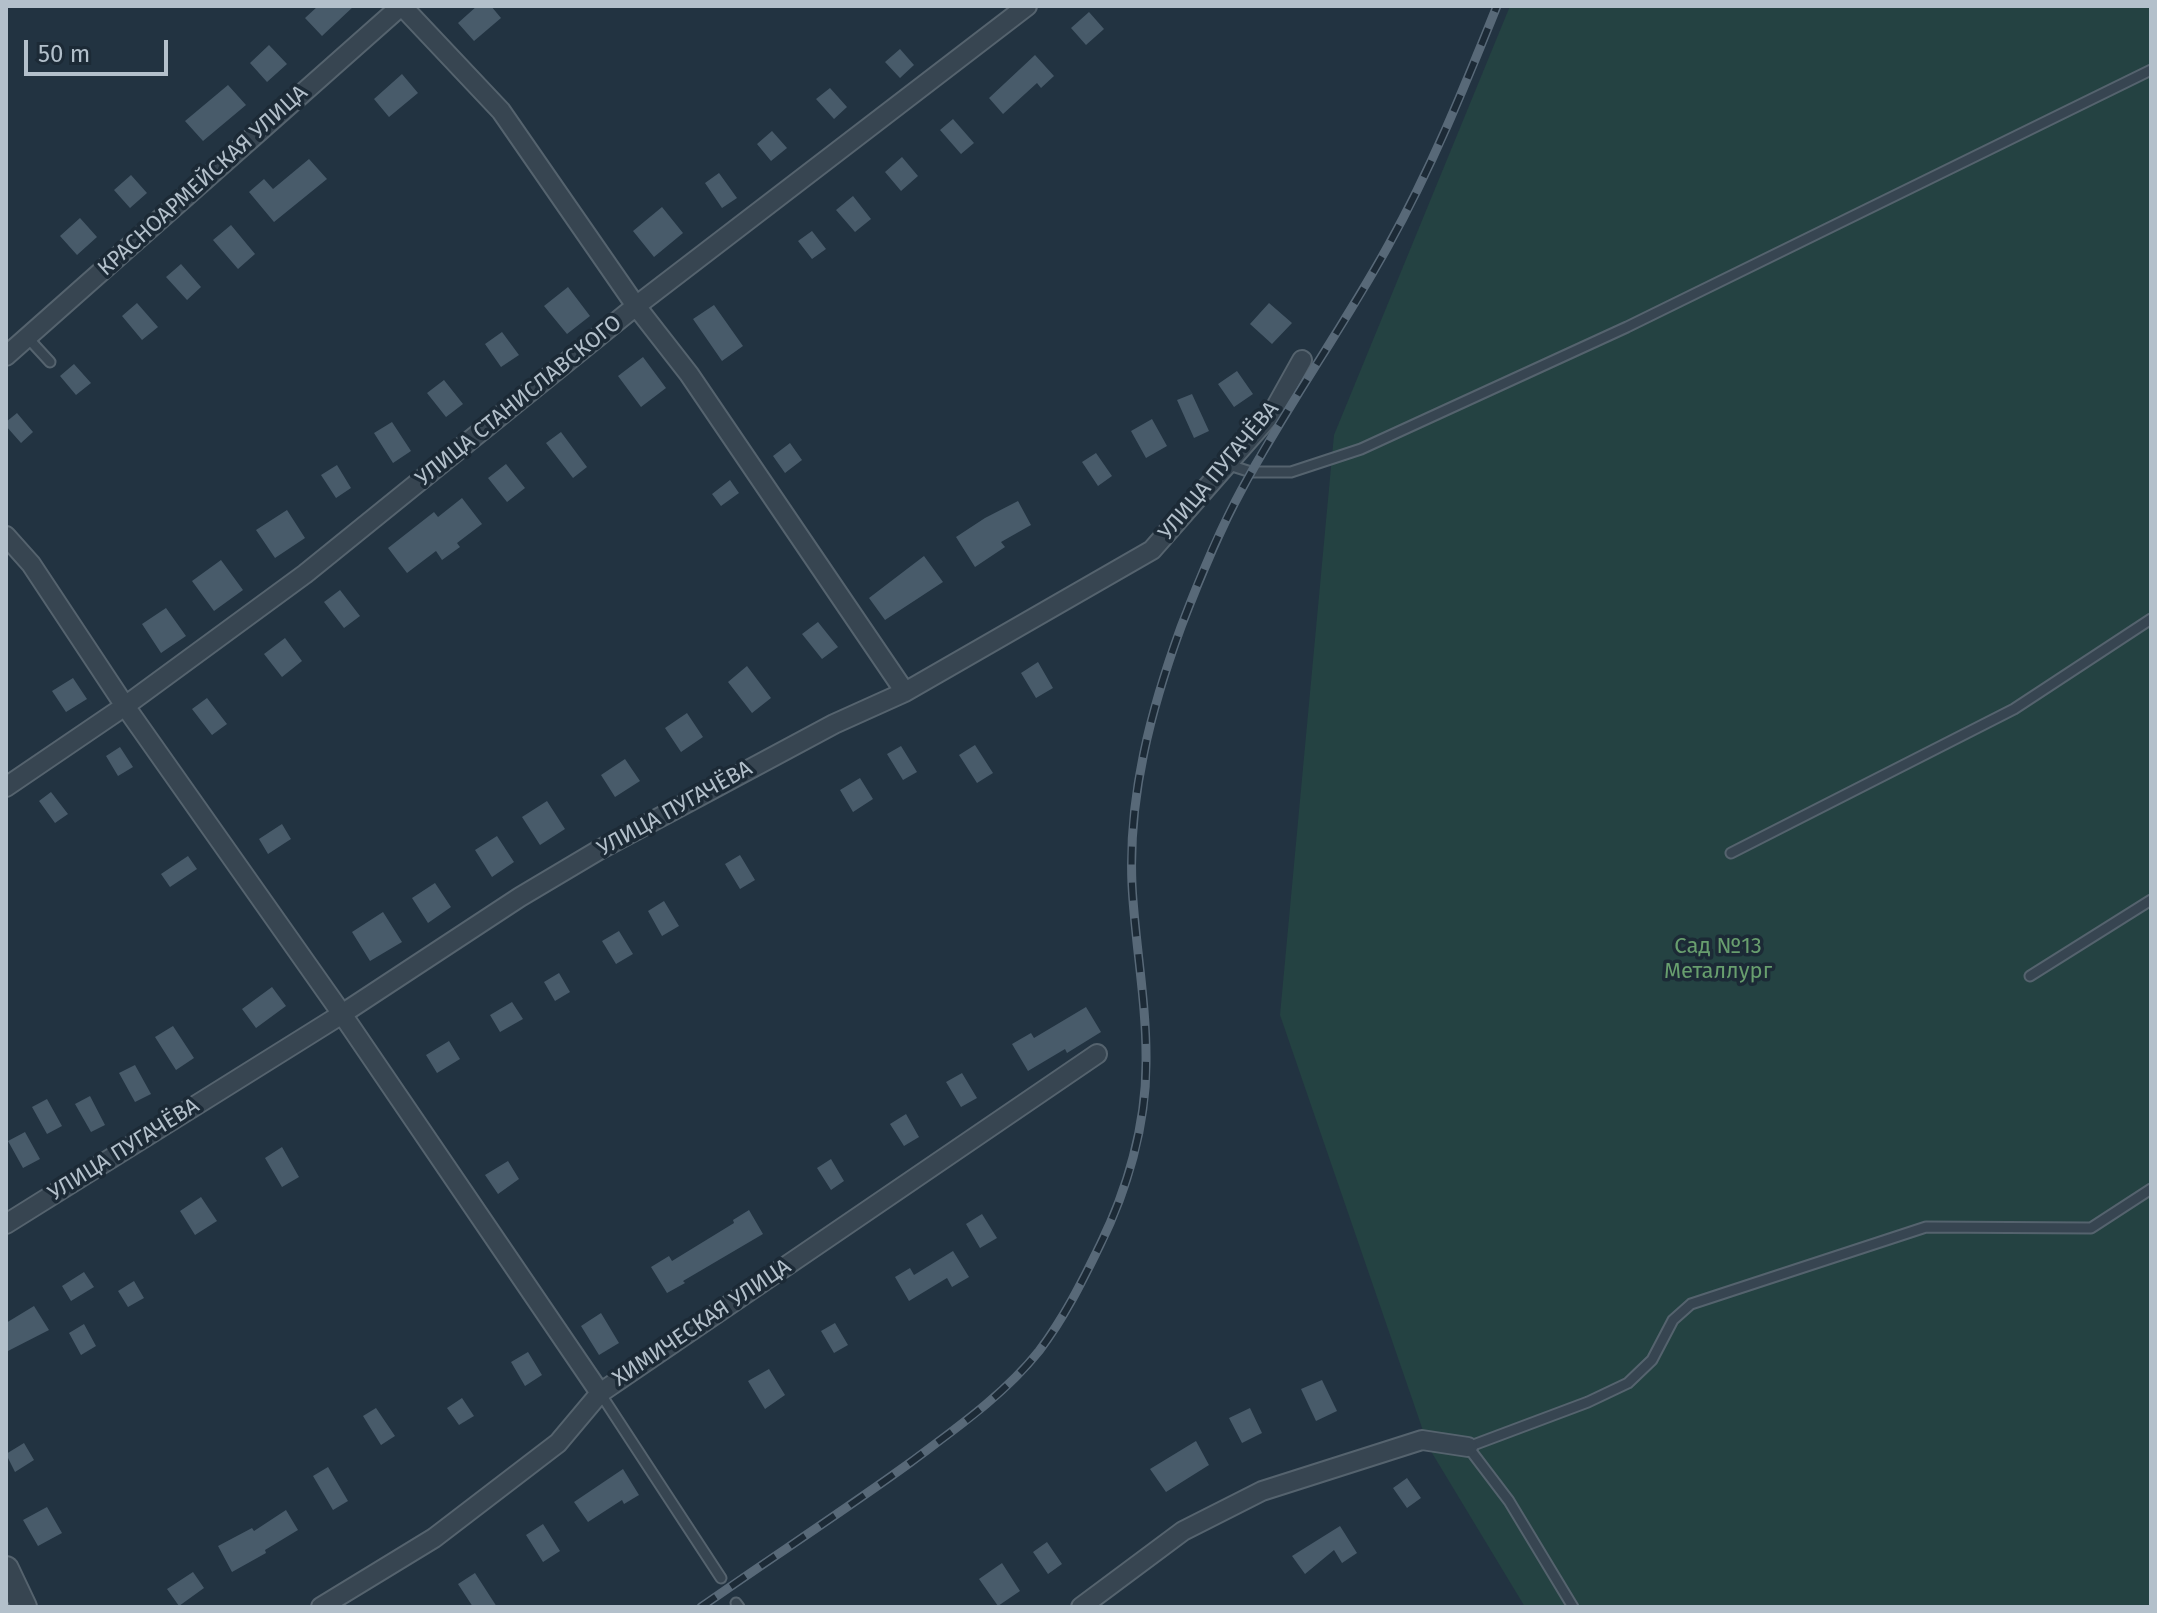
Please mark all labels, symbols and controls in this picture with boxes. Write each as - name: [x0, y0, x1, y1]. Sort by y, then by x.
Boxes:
- scale bar: [28, 24, 172, 74]
- text: 50 m: [38, 40, 90, 68]
- street label: КРАСНОАРМЕЙСКАЯ УЛИЦА: [93, 80, 313, 282]
- street label: УЛИЦА СТАНИСЛАВСКОГО: [411, 310, 627, 492]
- street label: УЛИЦА ПУГАЧЁВА: [1153, 396, 1285, 546]
- street label: УЛИЦА ПУГАЧЁВА: [593, 756, 757, 862]
- park label: Сад №13 Металлург: [1664, 934, 1772, 986]
- street label: УЛИЦА ПУГАЧЁВА: [44, 1093, 204, 1207]
- street label: ХИМИЧЕСКАЯ УЛИЦА: [608, 1254, 796, 1392]

